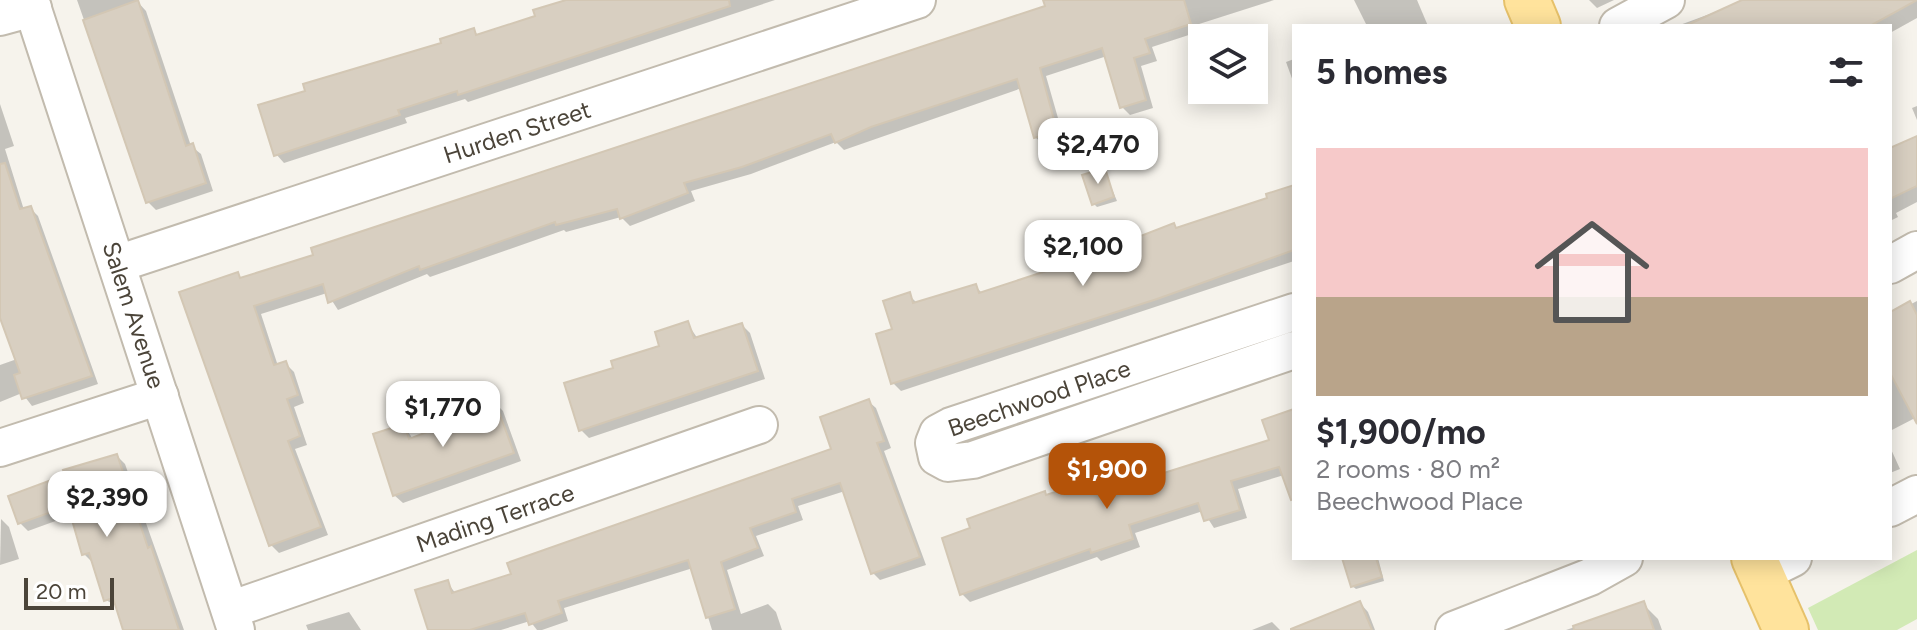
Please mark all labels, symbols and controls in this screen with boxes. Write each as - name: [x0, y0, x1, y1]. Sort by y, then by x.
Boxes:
- map controls: [1188, 24, 1268, 104]
- button: layers: [1188, 24, 1268, 104]
- icon: filters: [1824, 50, 1868, 94]
- text: 5 homes: [1316, 52, 1447, 93]
- street label: Hurden Street: [440, 95, 594, 169]
- pin: $2,470: [1033, 118, 1163, 186]
- text: $2,470: [1056, 128, 1140, 160]
- icon: home: [1520, 200, 1664, 344]
- pin: $2,100: [1018, 220, 1148, 288]
- text: $2,100: [1043, 230, 1123, 262]
- street label: Salem Avenue: [97, 238, 171, 392]
- street label: Beechwood Place: [944, 353, 1134, 443]
- pin: $1,770: [378, 381, 508, 449]
- text: $1,770: [404, 391, 482, 423]
- text: $1,900/mo: [1316, 412, 1486, 453]
- pin: $1,900: [1042, 443, 1172, 511]
- text: $1,900: [1067, 453, 1147, 485]
- text: 2 rooms · 80 m²: [1316, 453, 1500, 485]
- pin: $2,390: [42, 471, 172, 539]
- street label: Mading Terrace: [412, 477, 578, 559]
- text: $2,390: [66, 481, 148, 513]
- text: Beechwood Place: [1316, 485, 1523, 517]
- scale bar: [24, 574, 114, 610]
- text: 20 m: [36, 578, 87, 605]

